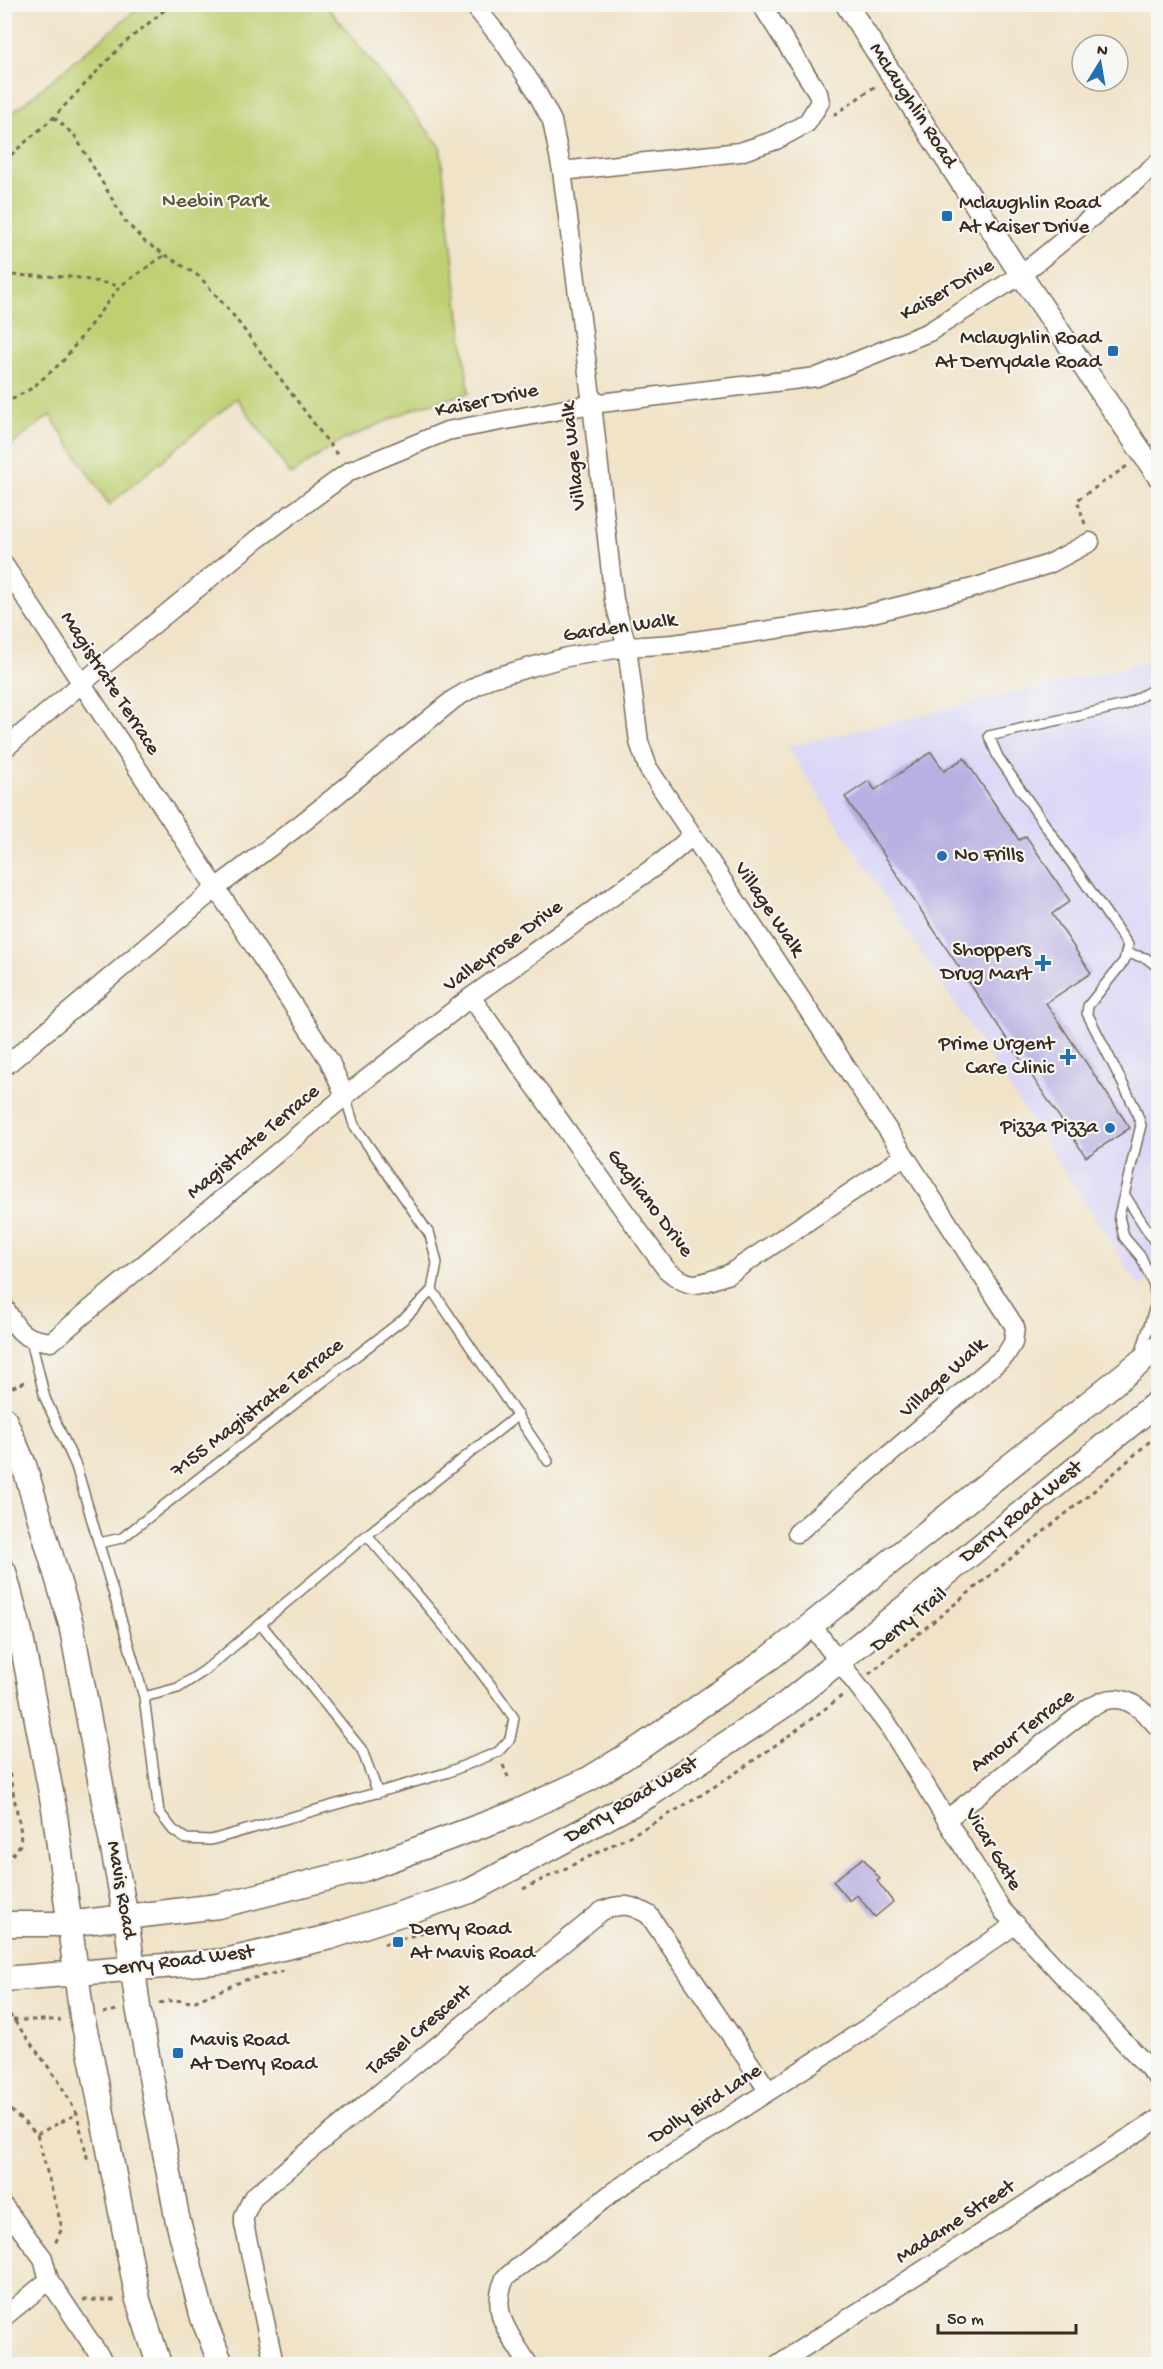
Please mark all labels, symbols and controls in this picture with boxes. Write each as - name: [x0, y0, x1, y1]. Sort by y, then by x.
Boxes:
- north arrow: [1070, 33, 1130, 93]
- street label: McLaughlin Road: [862, 39, 963, 175]
- text: N: [1095, 41, 1110, 62]
- park label: Neebin Park: [162, 190, 271, 215]
- place label: Mclaughlin Road At Kaiser Drive: [959, 192, 1102, 241]
- marker: Mclaughlin Road At Kaiser Drive: [940, 209, 954, 223]
- street label: Kaiser Drive: [896, 253, 1001, 328]
- place label: Mclaughlin Road At Derrydale Road: [935, 327, 1103, 376]
- marker: Mclaughlin Road At Derrydale Road: [1106, 344, 1120, 358]
- street label: Kaiser Drive: [433, 379, 542, 425]
- street label: Village Walk: [557, 398, 593, 512]
- street label: Magistrate Terrace: [53, 608, 165, 761]
- street label: Garden Walk: [562, 608, 681, 649]
- place label: No Frills: [954, 844, 1025, 869]
- marker: No Frills: [935, 849, 949, 863]
- street label: Village Walk: [727, 857, 810, 964]
- street label: Valleyrose Drive: [439, 895, 569, 999]
- place label: Shoppers Drug Mart: [939, 939, 1033, 988]
- marker: Shoppers Drug Mart: [1036, 956, 1050, 970]
- place label: Prime Urgent Care Clinic: [938, 1033, 1056, 1082]
- marker: Prime Urgent Care Clinic: [1059, 1048, 1077, 1066]
- street label: Magistrate Terrace: [182, 1079, 326, 1206]
- place label: Pizza Pizza: [999, 1116, 1099, 1141]
- marker: Pizza Pizza: [1103, 1121, 1117, 1135]
- street label: Gagliano Drive: [600, 1145, 699, 1264]
- street label: Village Walk: [895, 1332, 995, 1425]
- street label: 7155 Magistrate Terrace: [166, 1333, 350, 1485]
- street label: Derry Road West: [954, 1454, 1090, 1571]
- street label: Derry Trail: [865, 1583, 953, 1661]
- street label: Amour Terrace: [966, 1684, 1081, 1779]
- street label: Derry Road West: [559, 1750, 705, 1852]
- street label: Vicar Gate: [957, 1803, 1027, 1897]
- street label: Mavis Road: [99, 1839, 141, 1942]
- place label: Derry Road At Mavis Road: [408, 1918, 536, 1967]
- marker: Derry Road At Mavis Road: [391, 1935, 405, 1949]
- street label: Derry Road West: [101, 1940, 258, 1984]
- street label: Tassel Crescent: [362, 1978, 480, 2083]
- place label: Mavis Road At Derry Road: [190, 2029, 318, 2078]
- marker: Mavis Road At Derry Road: [171, 2046, 185, 2060]
- street label: Dolly Bird Lane: [643, 2059, 768, 2152]
- street label: Madame Street: [892, 2174, 1022, 2271]
- scale bar: [938, 2297, 1076, 2335]
- text: 50 m: [947, 2310, 984, 2331]

